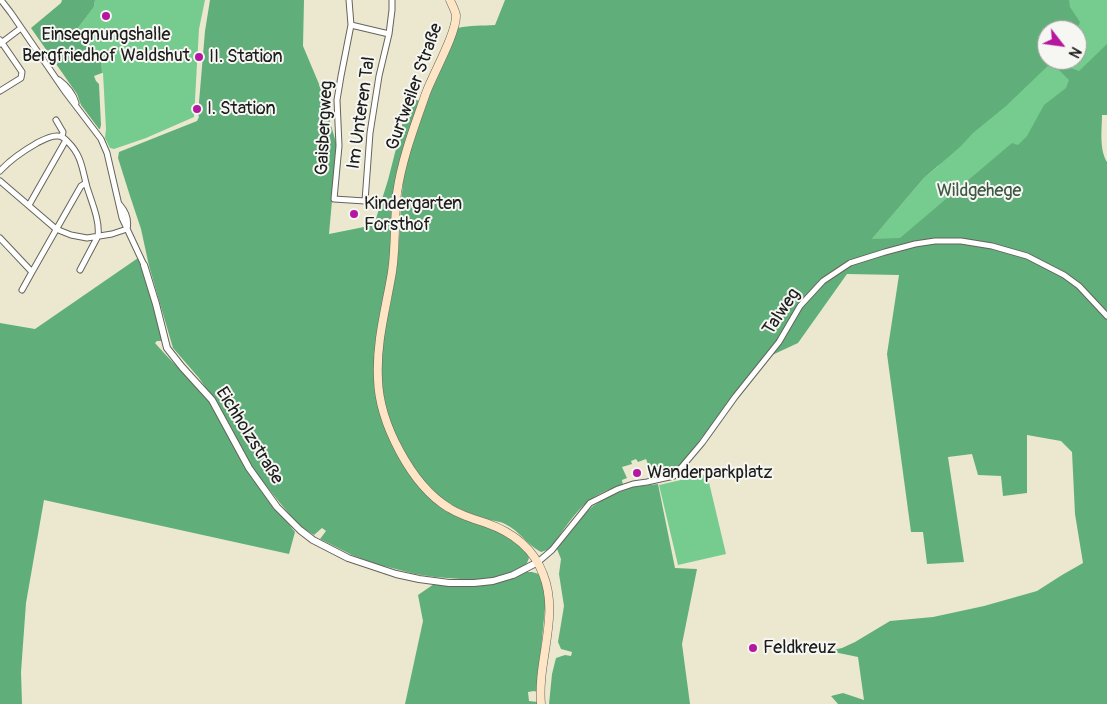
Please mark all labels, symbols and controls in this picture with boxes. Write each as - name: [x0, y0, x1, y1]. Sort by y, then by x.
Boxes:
- marker: Einsegnungshalle Bergfriedhof Waldshut: [100, 10, 112, 22]
- north arrow: [1037, 20, 1087, 70]
- street label: Gurtweiler Straße: [382, 21, 448, 153]
- place label: Einsegnungshalle Bergfriedhof Waldshut: [22, 24, 190, 66]
- text: N: [1065, 44, 1084, 61]
- place label: II. Station: [209, 46, 283, 68]
- marker: II. Station: [193, 51, 205, 63]
- street label: Im Unteren Tal: [343, 55, 381, 171]
- street label: Gaisbergweg: [312, 80, 338, 176]
- place label: I. Station: [207, 98, 276, 120]
- marker: I. Station: [191, 103, 203, 115]
- park label: Wildgehege: [937, 180, 1021, 202]
- place label: Kindergarten Forsthof: [364, 193, 462, 235]
- marker: Kindergarten Forsthof: [348, 208, 360, 220]
- street label: Talweg: [759, 285, 805, 339]
- street label: Eichholzstraße: [211, 383, 287, 489]
- place label: Wanderparkplatz: [647, 462, 773, 484]
- marker: Wanderparkplatz: [631, 467, 643, 479]
- place label: Feldkreuz: [763, 637, 836, 659]
- marker: Feldkreuz: [747, 642, 759, 654]

